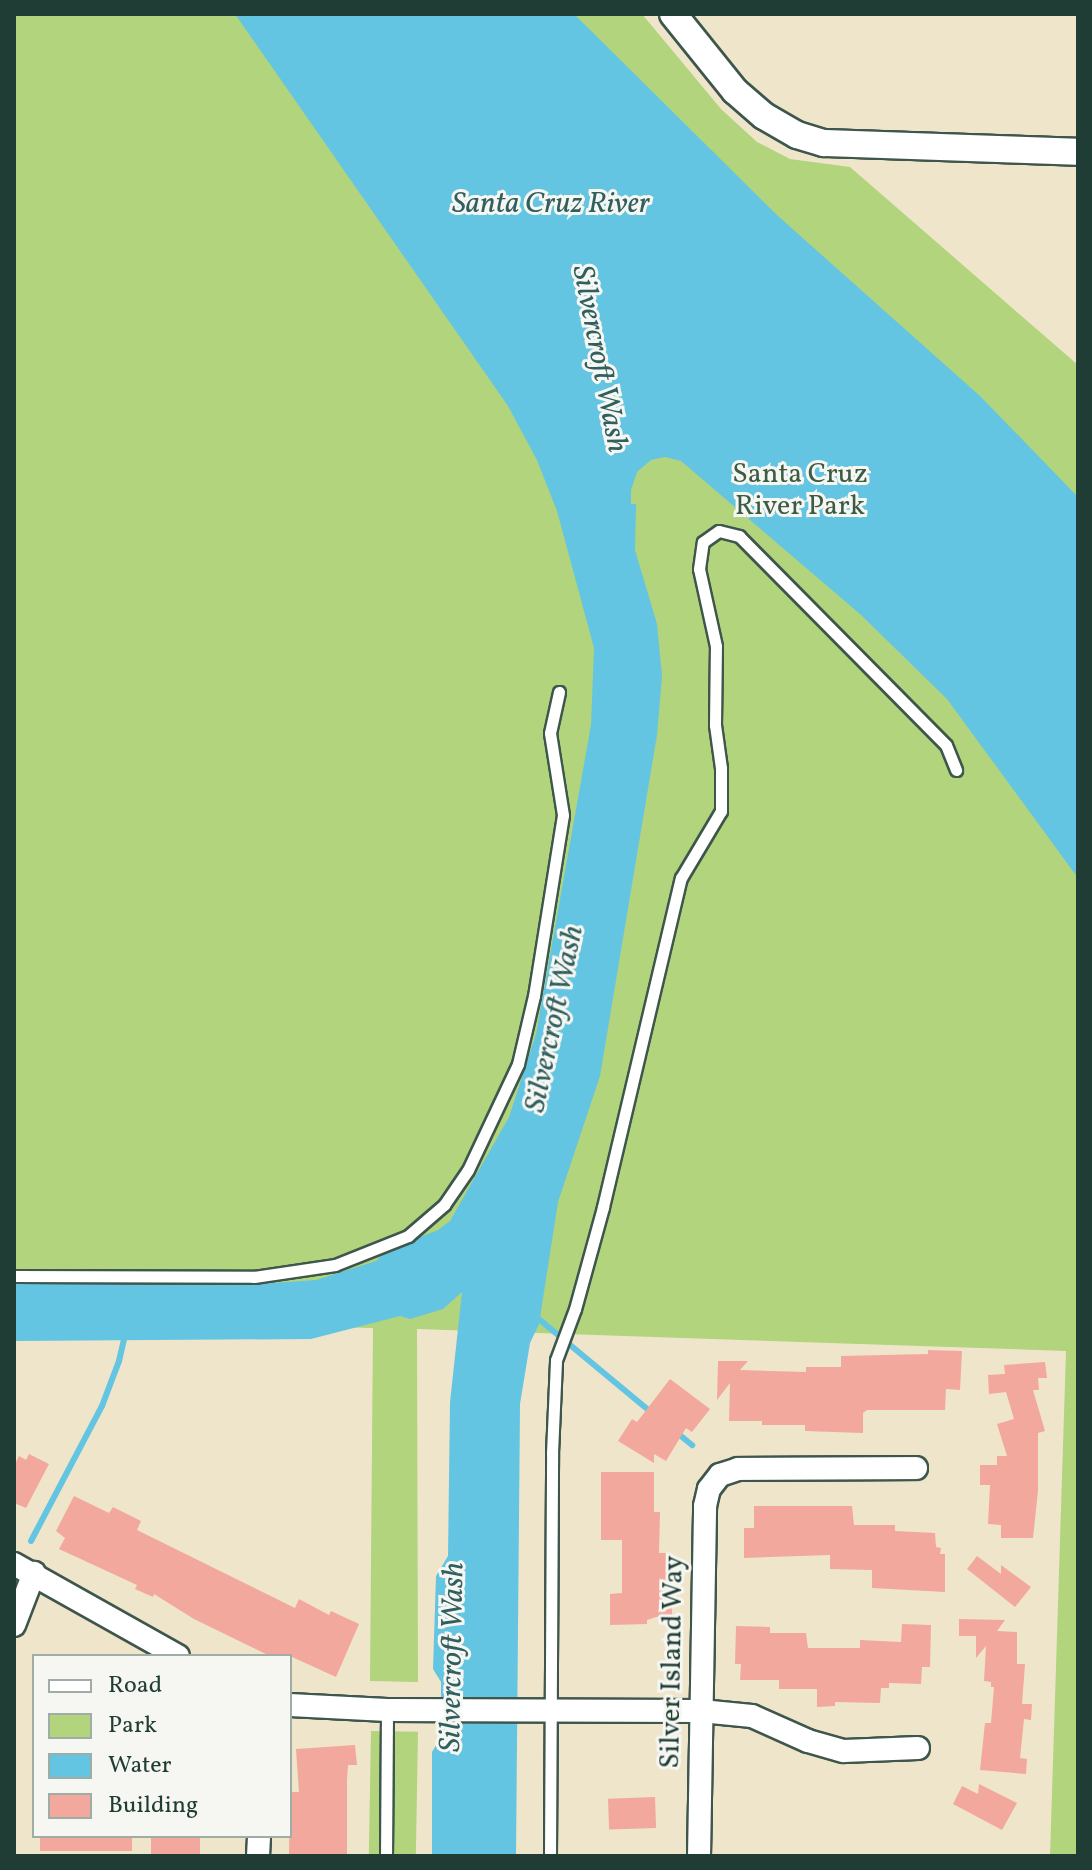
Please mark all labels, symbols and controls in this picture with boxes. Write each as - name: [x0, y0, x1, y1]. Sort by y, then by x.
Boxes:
- water label: Santa Cruz River: [452, 186, 650, 222]
- water label: Silvercroft Wash: [563, 262, 635, 456]
- park label: Santa Cruz River Park: [732, 458, 868, 524]
- water label: Silvercroft Wash: [518, 922, 592, 1116]
- street label: Silver Island Way: [654, 1555, 692, 1769]
- water label: Silvercroft Wash: [433, 1562, 473, 1752]
- legend: [32, 1654, 292, 1838]
- text: Road: [108, 1669, 162, 1703]
- text: Park: [108, 1709, 157, 1743]
- text: Water: [108, 1749, 172, 1783]
- text: Building: [108, 1789, 198, 1823]

